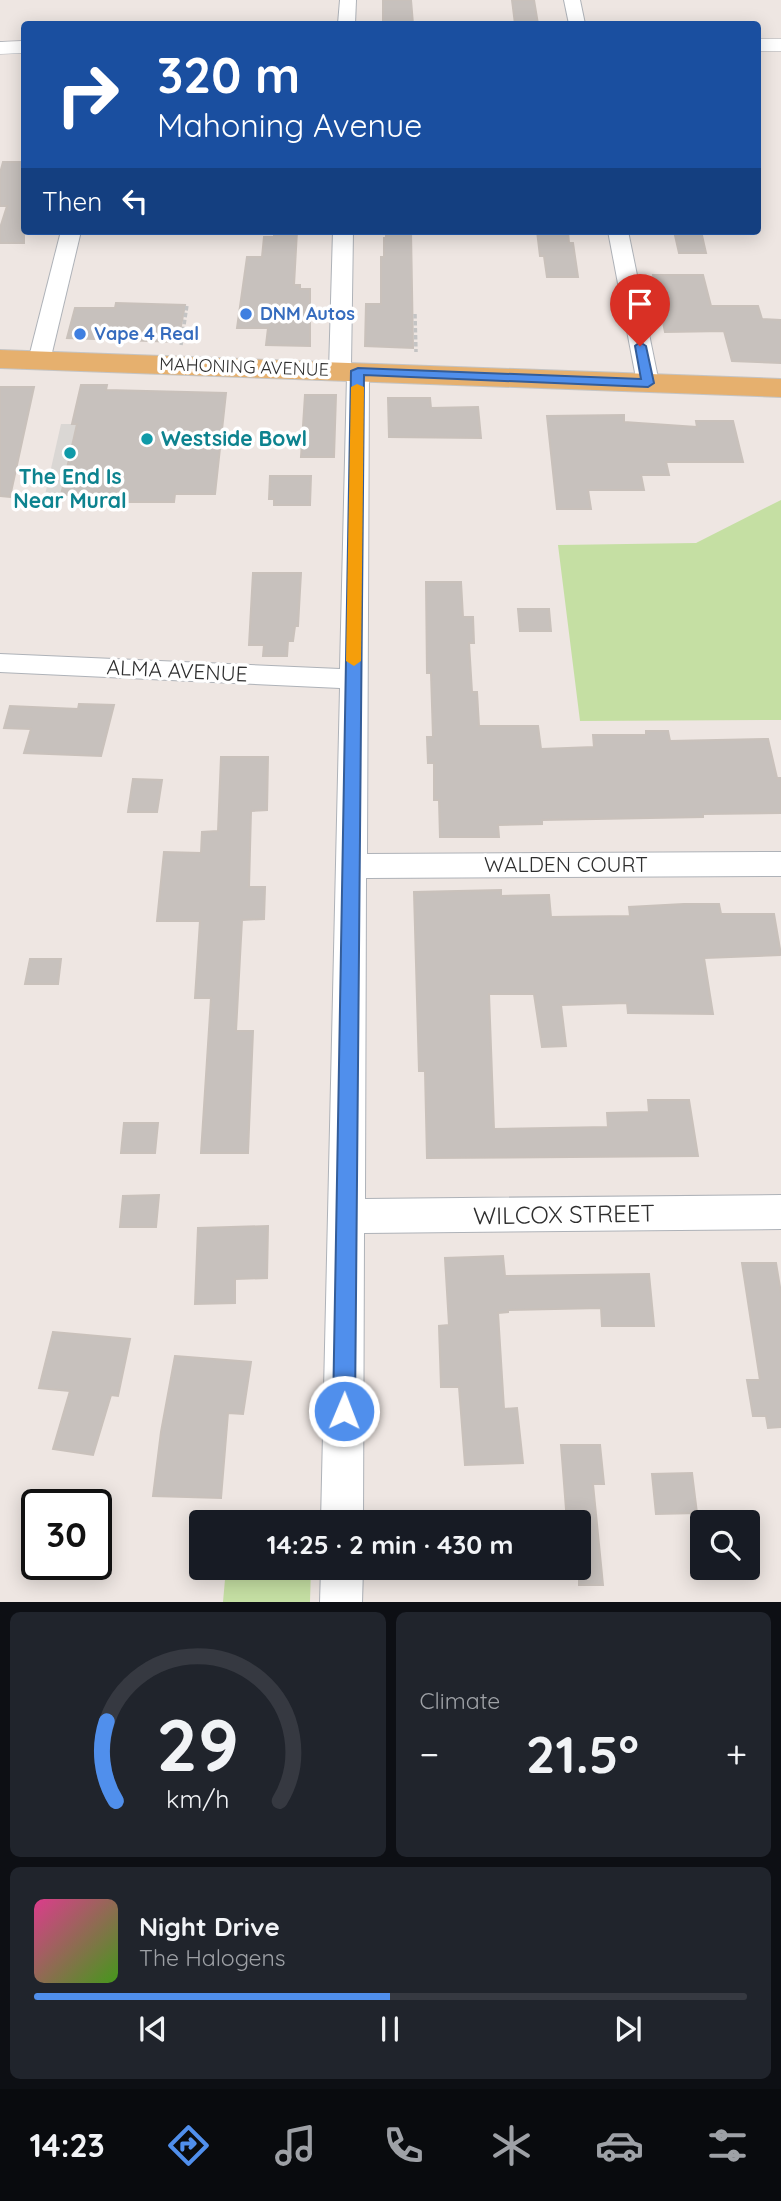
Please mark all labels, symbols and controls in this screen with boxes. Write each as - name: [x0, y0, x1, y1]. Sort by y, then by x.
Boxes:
- text: 320 m: [157, 44, 300, 105]
- icon: right: [42, 49, 133, 140]
- text: Mahoning Avenue: [157, 105, 422, 145]
- icon: left: [116, 182, 154, 220]
- text: Then: [42, 185, 102, 218]
- pin: [610, 274, 670, 346]
- icon: arrive: [621, 285, 659, 323]
- place label: DNM Autos: [260, 302, 355, 325]
- marker: DNM Autos: [238, 306, 254, 322]
- place label: Vape 4 Real: [94, 322, 199, 345]
- marker: Vape 4 Real: [72, 326, 88, 342]
- street label: MAHONING AVENUE: [159, 352, 329, 381]
- place label: Westside Bowl: [161, 425, 307, 451]
- marker: Westside Bowl: [139, 431, 155, 447]
- marker: The End Is Near Mural: [62, 445, 78, 461]
- place label: The End Is Near Mural: [13, 463, 127, 513]
- street label: ALMA AVENUE: [106, 653, 248, 687]
- street label: WALDEN COURT: [484, 851, 648, 877]
- street label: WILCOX STREET: [473, 1197, 655, 1231]
- position arrow: [307, 1374, 381, 1448]
- speed limit sign: 30: [21, 1489, 112, 1580]
- map controls: [690, 1510, 760, 1580]
- button: search: [690, 1510, 760, 1580]
- text: 14:25 · 2 min · 430 m: [266, 1528, 514, 1561]
- text: Climate: [420, 1686, 500, 1715]
- text: 29: [156, 1698, 239, 1789]
- text: 21.5°: [526, 1721, 639, 1786]
- text: −: [420, 1730, 439, 1778]
- text: +: [726, 1730, 747, 1778]
- text: km/h: [166, 1782, 229, 1813]
- text: Night Drive: [139, 1910, 280, 1943]
- text: The Halogens: [139, 1943, 286, 1972]
- icon: previous: [134, 2010, 172, 2048]
- icon: pause: [371, 2010, 409, 2048]
- icon: next: [609, 2010, 647, 2048]
- icon: directions: [164, 2121, 213, 2170]
- icon: music: [271, 2121, 320, 2170]
- icon: phone: [379, 2121, 428, 2170]
- icon: climate: [487, 2121, 536, 2170]
- icon: car: [595, 2121, 644, 2170]
- icon: filters: [703, 2121, 752, 2170]
- text: 14:23: [29, 2125, 105, 2165]

